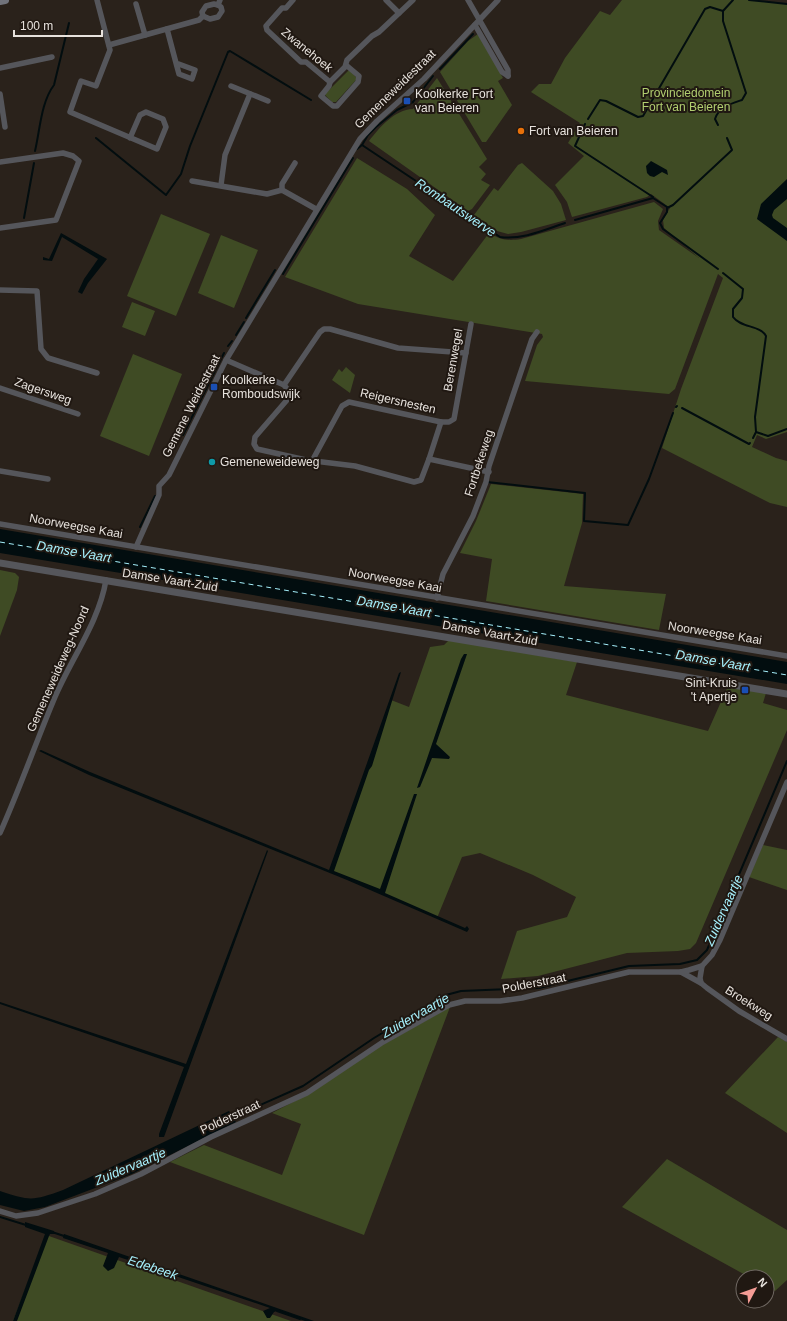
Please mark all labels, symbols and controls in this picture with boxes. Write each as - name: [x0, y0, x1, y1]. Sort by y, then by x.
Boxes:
- scale bar: [14, 12, 102, 38]
- text: 100 m: [20, 19, 53, 33]
- street label: Zwanehoek: [278, 25, 336, 76]
- street label: Gemeneweidestraat: [352, 46, 439, 131]
- park label: Provinciedomein Fort van Beieren: [642, 86, 730, 114]
- place label: Koolkerke Fort van Beieren: [415, 87, 494, 115]
- marker: Koolkerke Fort van Beieren: [402, 96, 412, 106]
- place label: Fort van Beieren: [529, 124, 618, 138]
- marker: Fort van Beieren: [516, 126, 526, 136]
- water label: Rombautswerve: [413, 175, 499, 240]
- street label: Berenwegel: [441, 328, 465, 392]
- street label: Gemene Weidestraat: [159, 352, 223, 460]
- place label: Koolkerke Romboudswijk: [222, 373, 301, 401]
- street label: Zagersweg: [13, 375, 73, 407]
- marker: Koolkerke Romboudswijk: [209, 382, 219, 392]
- street label: Reigersnesten: [359, 385, 437, 417]
- street label: Fortbekeweg: [462, 428, 496, 498]
- place label: Gemeneweideweg: [220, 455, 319, 469]
- marker: Gemeneweideweg: [207, 457, 217, 467]
- street label: Noorweegse Kaai: [28, 511, 124, 541]
- water label: Damse Vaart: [35, 538, 114, 566]
- street label: Noorweegse Kaai: [347, 565, 443, 595]
- street label: Damse Vaart-Zuid: [121, 566, 219, 594]
- water label: Damse Vaart: [355, 593, 434, 621]
- street label: Gemeneweideweg-Noord: [24, 604, 92, 734]
- street label: Damse Vaart-Zuid: [441, 618, 539, 648]
- street label: Noorweegse Kaai: [667, 619, 763, 647]
- water label: Damse Vaart: [674, 647, 753, 675]
- place label: Sint-Kruis 't Apertje: [685, 676, 737, 704]
- marker: Sint-Kruis 't Apertje: [740, 685, 750, 695]
- water label: Zuidervaartje: [701, 872, 746, 949]
- street label: Polderstraat: [501, 970, 568, 996]
- street label: Broekweg: [723, 983, 775, 1023]
- water label: Zuidervaartje: [378, 990, 452, 1041]
- street label: Polderstraat: [198, 1097, 263, 1137]
- water label: Zuidervaartje: [91, 1145, 168, 1189]
- water label: Edebeek: [126, 1252, 181, 1283]
- north arrow: [735, 1269, 775, 1309]
- text: N: [755, 1276, 770, 1289]

